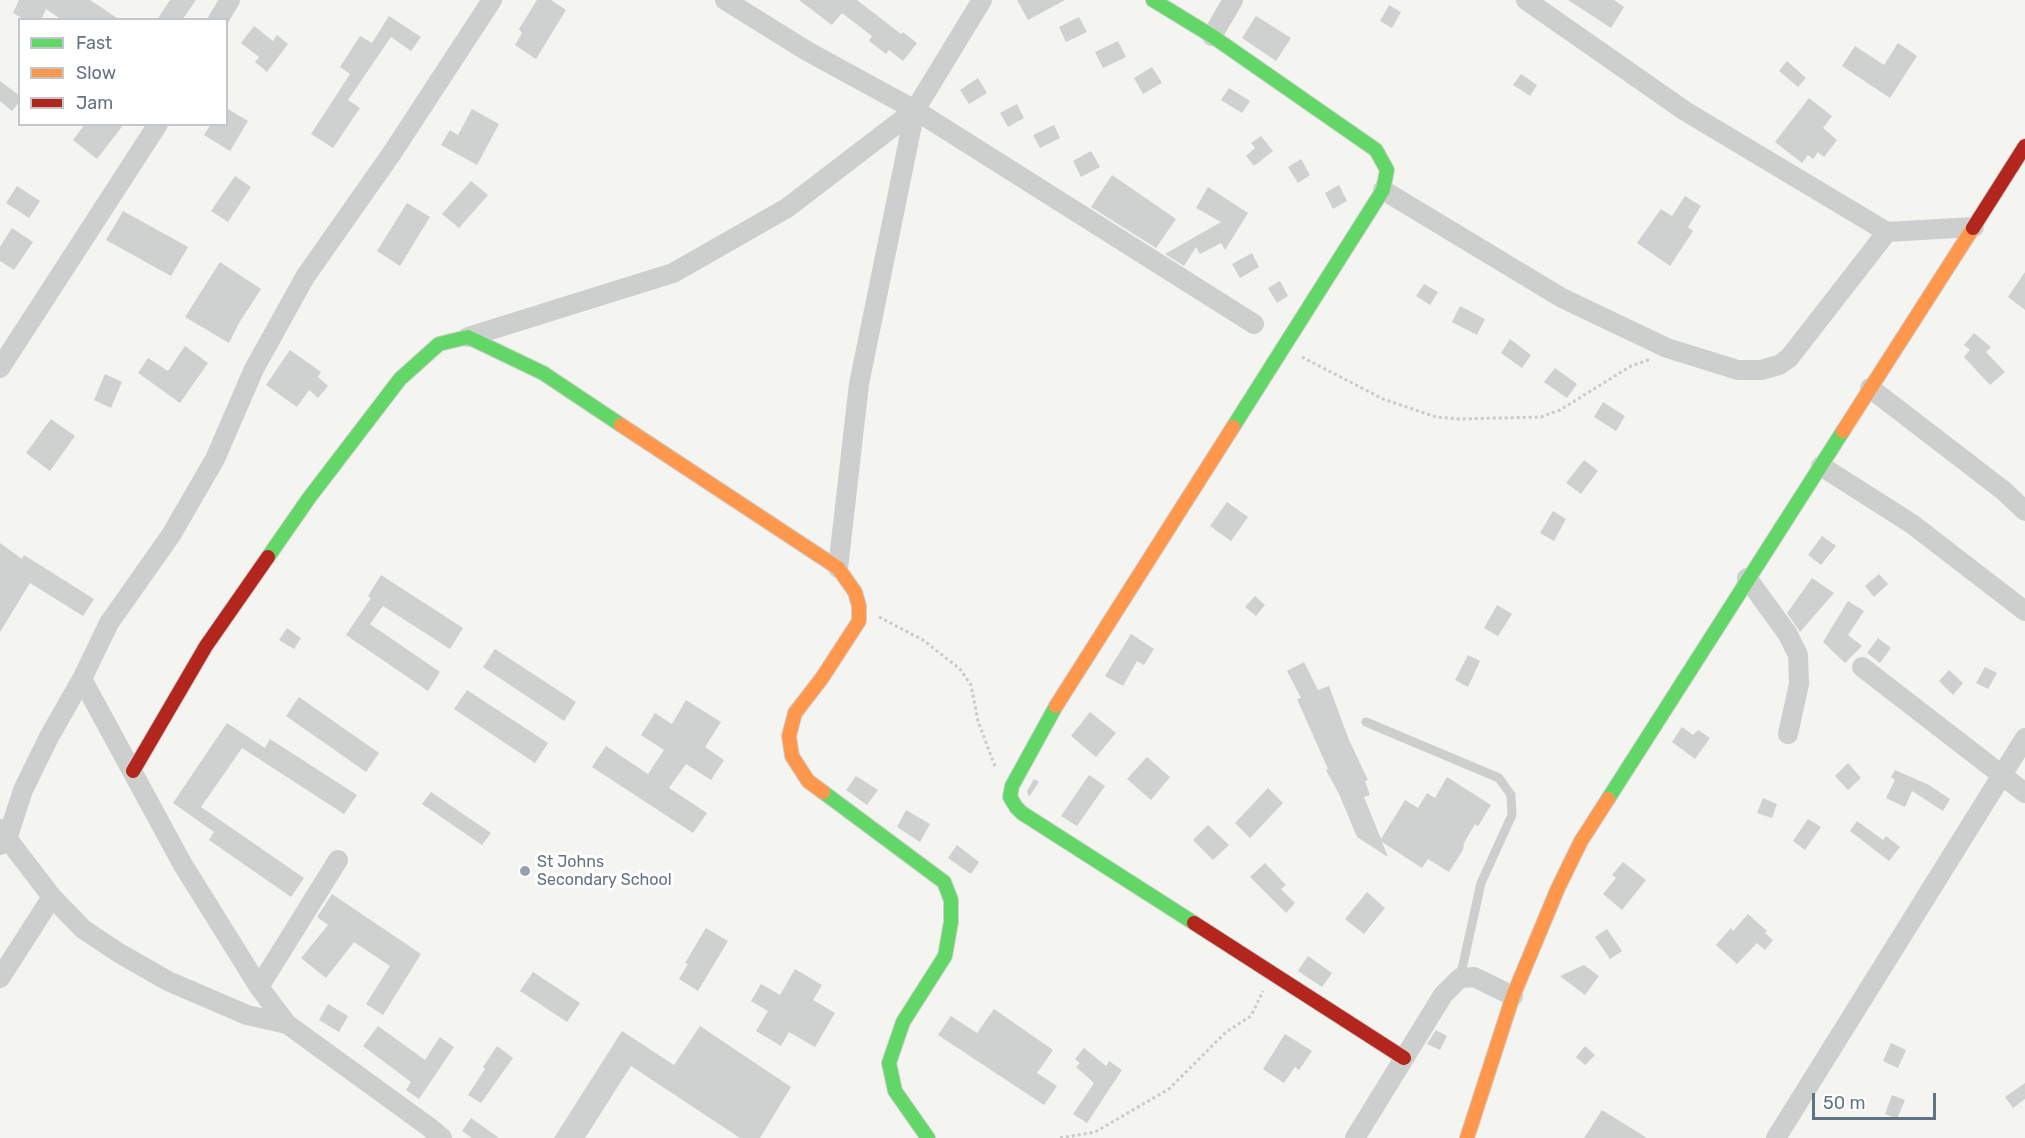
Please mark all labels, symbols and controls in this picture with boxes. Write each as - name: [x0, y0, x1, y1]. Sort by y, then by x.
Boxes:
- legend: [18, 18, 228, 126]
- text: Fast: [76, 32, 112, 54]
- text: Slow: [76, 62, 116, 84]
- text: Jam: [76, 92, 113, 114]
- place label: St Johns Secondary School: [537, 852, 672, 890]
- marker: St Johns Secondary School: [518, 864, 532, 878]
- scale bar: [1815, 1081, 1940, 1119]
- text: 50 m: [1823, 1092, 1866, 1114]

